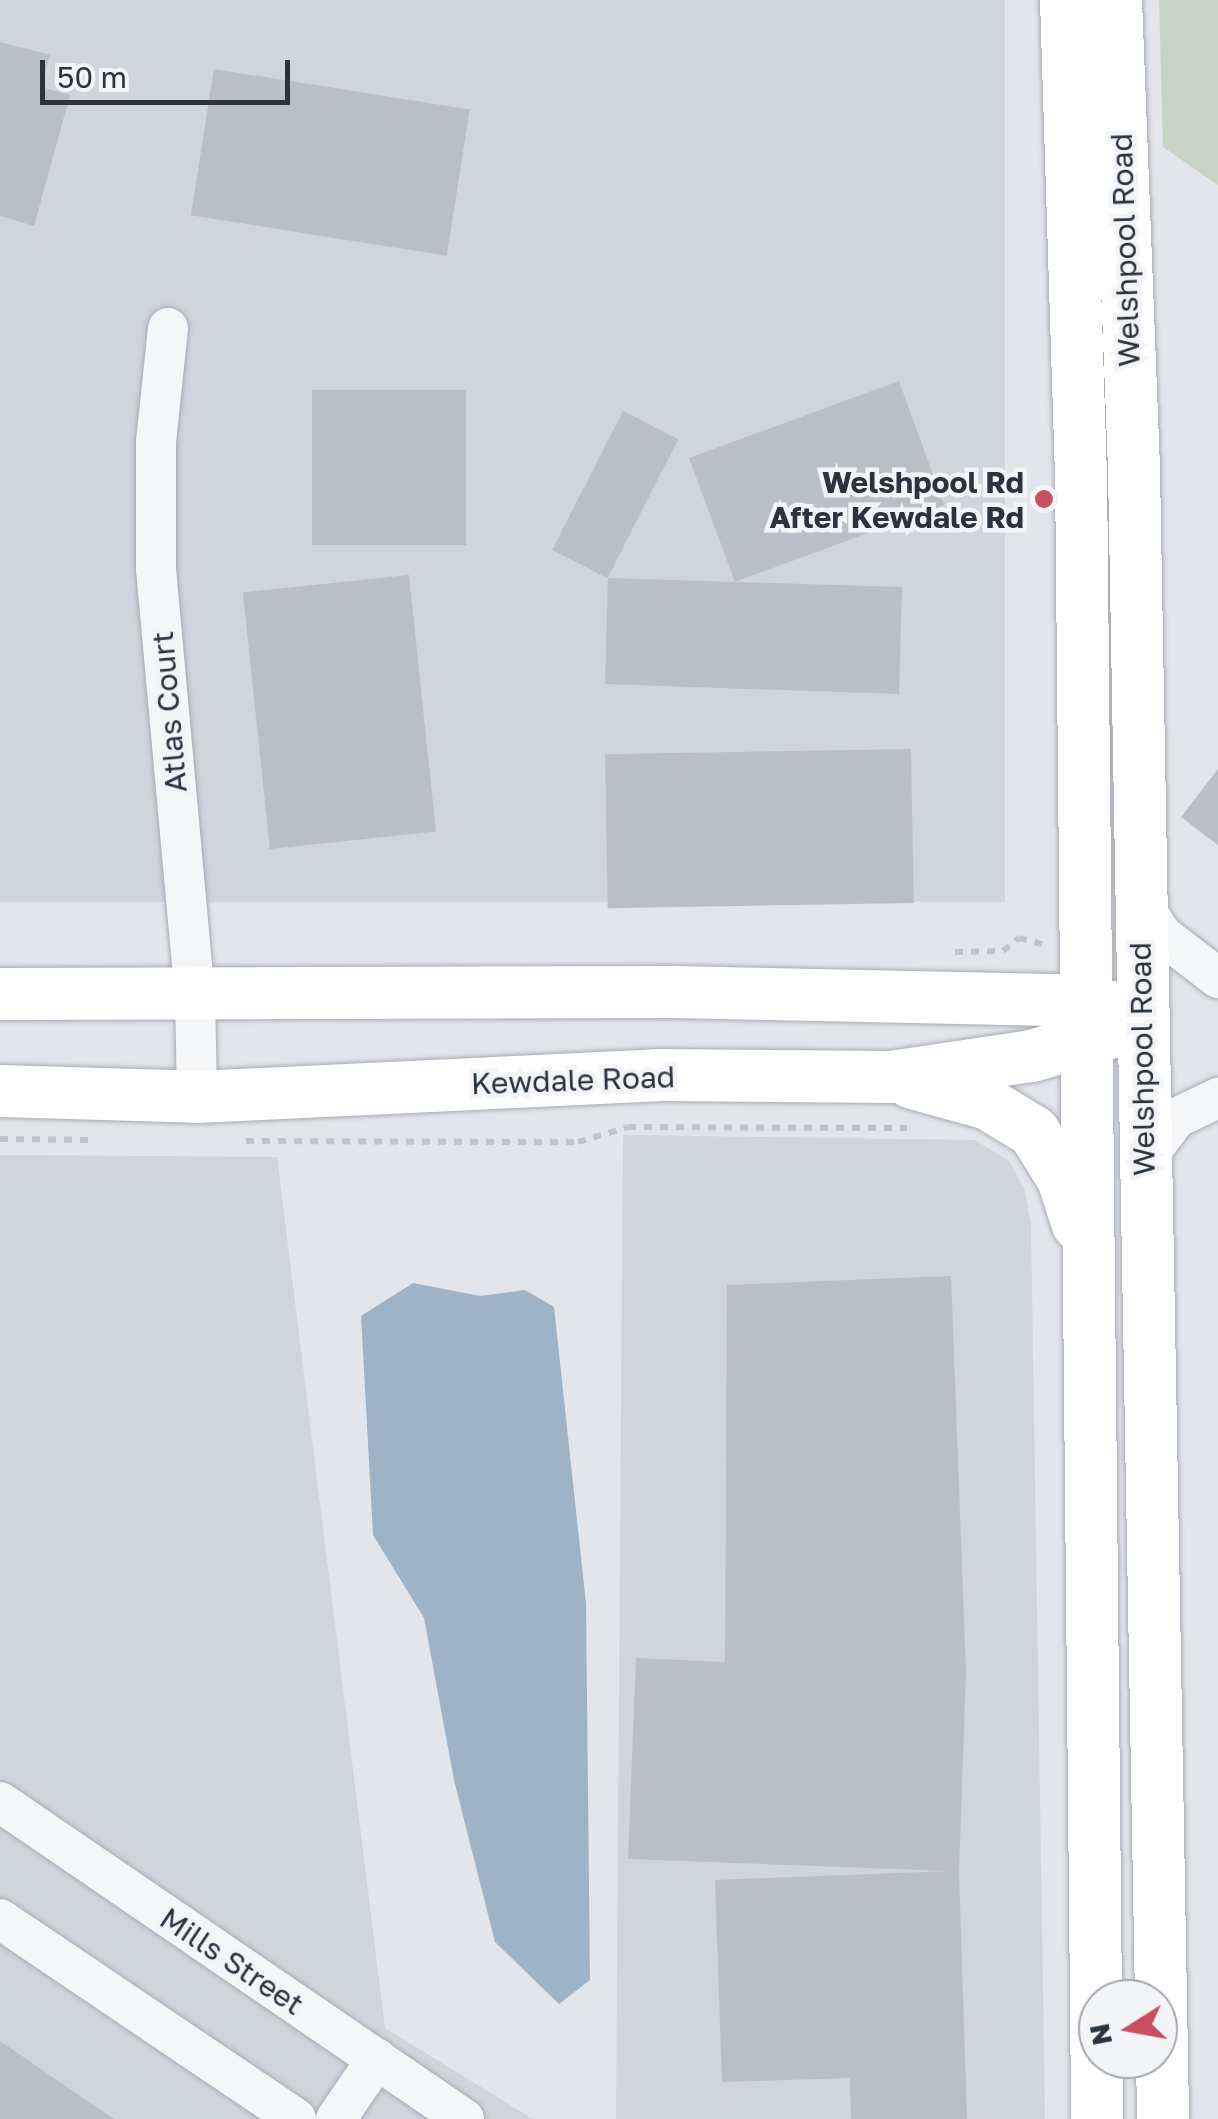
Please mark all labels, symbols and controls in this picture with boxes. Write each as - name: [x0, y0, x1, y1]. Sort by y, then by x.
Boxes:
- scale bar: [45, 40, 295, 102]
- text: 50 m: [57, 59, 127, 95]
- street label: Welshpool Road: [1103, 132, 1147, 368]
- place label: Welshpool Rd After Kewdale Rd: [769, 464, 1024, 534]
- marker: Welshpool Rd After Kewdale Rd: [1033, 488, 1055, 510]
- street label: Atlas Court: [144, 630, 194, 794]
- street label: Welshpool Road: [1122, 942, 1162, 1176]
- street label: Kewdale Road: [470, 1058, 676, 1102]
- street label: Mills Street: [153, 1900, 311, 2022]
- north arrow: [1078, 1979, 1178, 2079]
- text: N: [1082, 2021, 1118, 2048]

